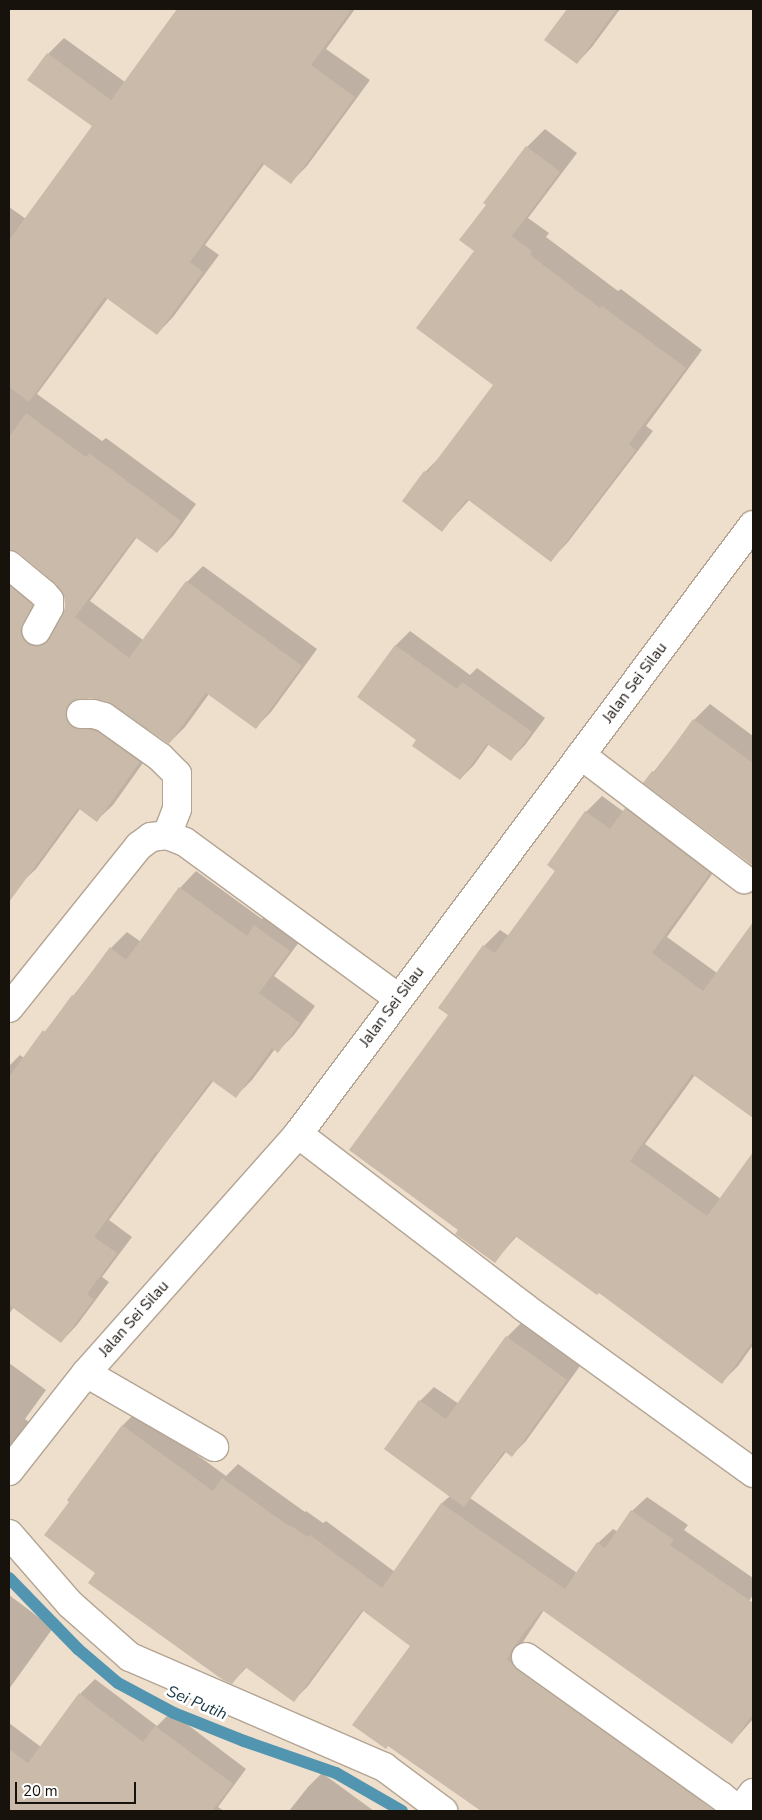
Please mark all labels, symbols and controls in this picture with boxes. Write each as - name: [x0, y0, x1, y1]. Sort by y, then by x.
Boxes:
- street label: Jalan Sei Silau: [599, 639, 671, 727]
- street label: Jalan Sei Silau: [356, 963, 428, 1051]
- street label: Jalan Sei Silau: [95, 1277, 173, 1361]
- water label: Sei Putih: [164, 1682, 230, 1724]
- scale bar: [18, 1772, 139, 1804]
- text: 20 m: [23, 1781, 58, 1801]

